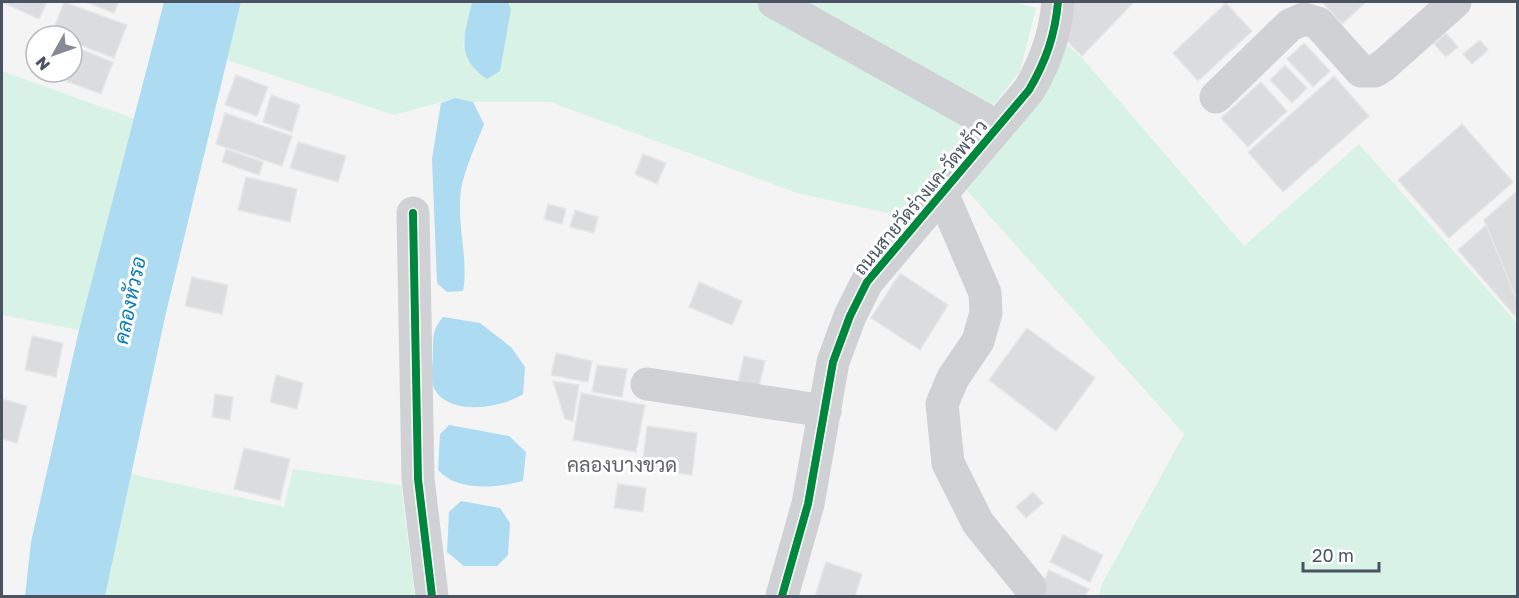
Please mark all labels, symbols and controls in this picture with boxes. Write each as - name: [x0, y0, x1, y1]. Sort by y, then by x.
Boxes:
- north arrow: [24, 24, 84, 84]
- text: N: [31, 53, 54, 75]
- street label: ถนนสายวัดร่างแค-วัดพร้าว: [849, 115, 991, 279]
- water label: คลองหัวรอ: [108, 254, 150, 346]
- district label: คลองบางขวด: [567, 452, 677, 476]
- scale bar: [1303, 535, 1380, 573]
- text: 20 m: [1312, 544, 1354, 566]

